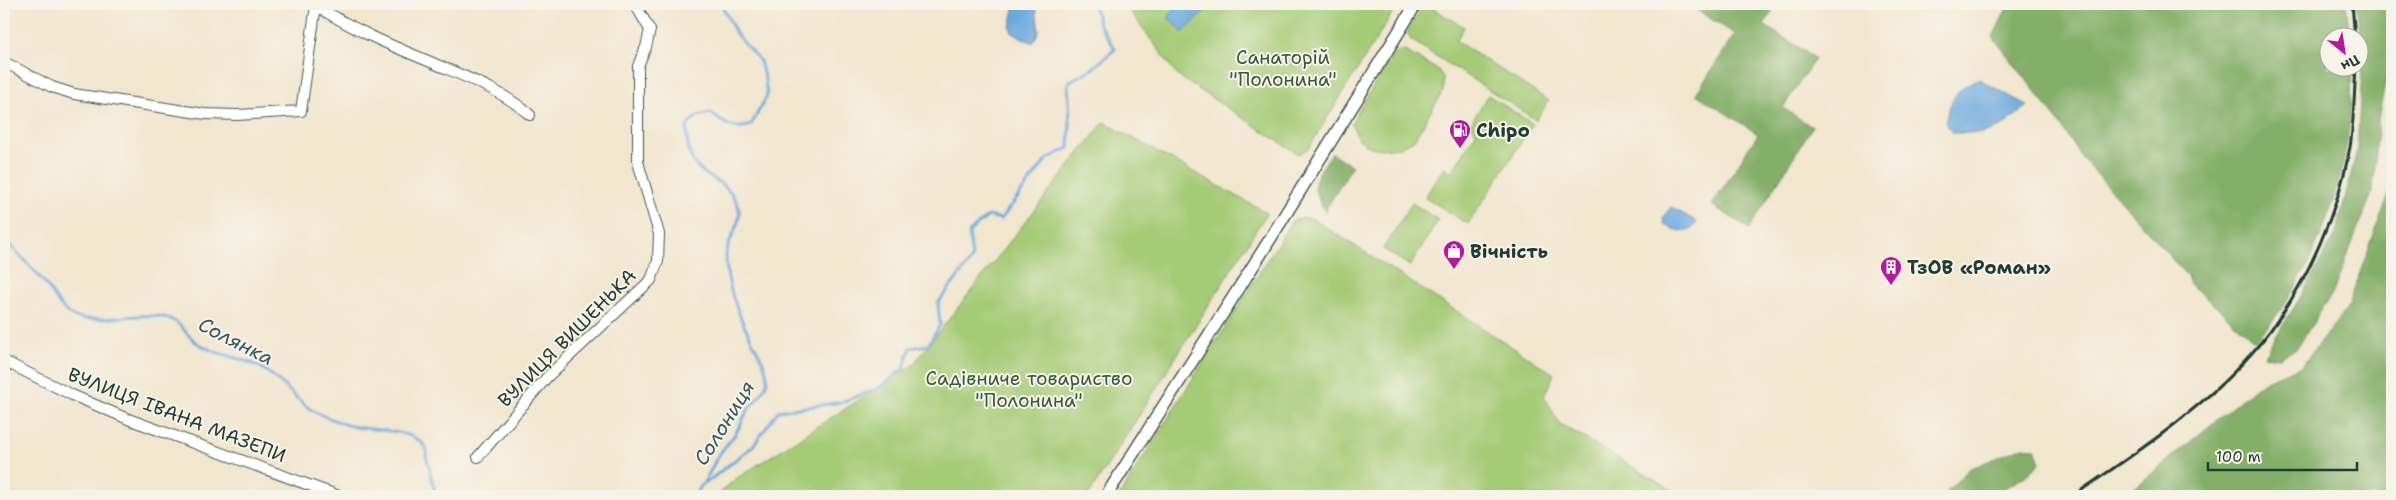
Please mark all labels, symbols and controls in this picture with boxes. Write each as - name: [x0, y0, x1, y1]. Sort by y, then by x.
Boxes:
- north arrow: [2318, 28, 2368, 78]
- park label: Санаторій "Полонина": [1229, 45, 1337, 92]
- text: Пн: [2338, 51, 2363, 76]
- fuel station icon: Chipo: [1448, 118, 1472, 149]
- place label: Chipo: [1476, 118, 1530, 143]
- shop icon: Вічність: [1442, 239, 1466, 270]
- place label: Вічність: [1470, 239, 1548, 264]
- building icon: ТзОВ «Роман»: [1879, 255, 1903, 286]
- place label: ТзОВ «Роман»: [1907, 255, 2051, 280]
- street label: ВУЛИЦЯ ВИШЕНЬКА: [492, 263, 642, 413]
- water label: Солянка: [194, 311, 278, 371]
- street label: ВУЛИЦЯ ІВАНА МАЗЕПИ: [64, 362, 290, 468]
- park label: Садівниче товариство "Полонина": [926, 366, 1132, 413]
- water label: Солониця: [688, 376, 760, 470]
- scale bar: [2208, 440, 2357, 472]
- text: 100 m: [2216, 447, 2261, 467]

